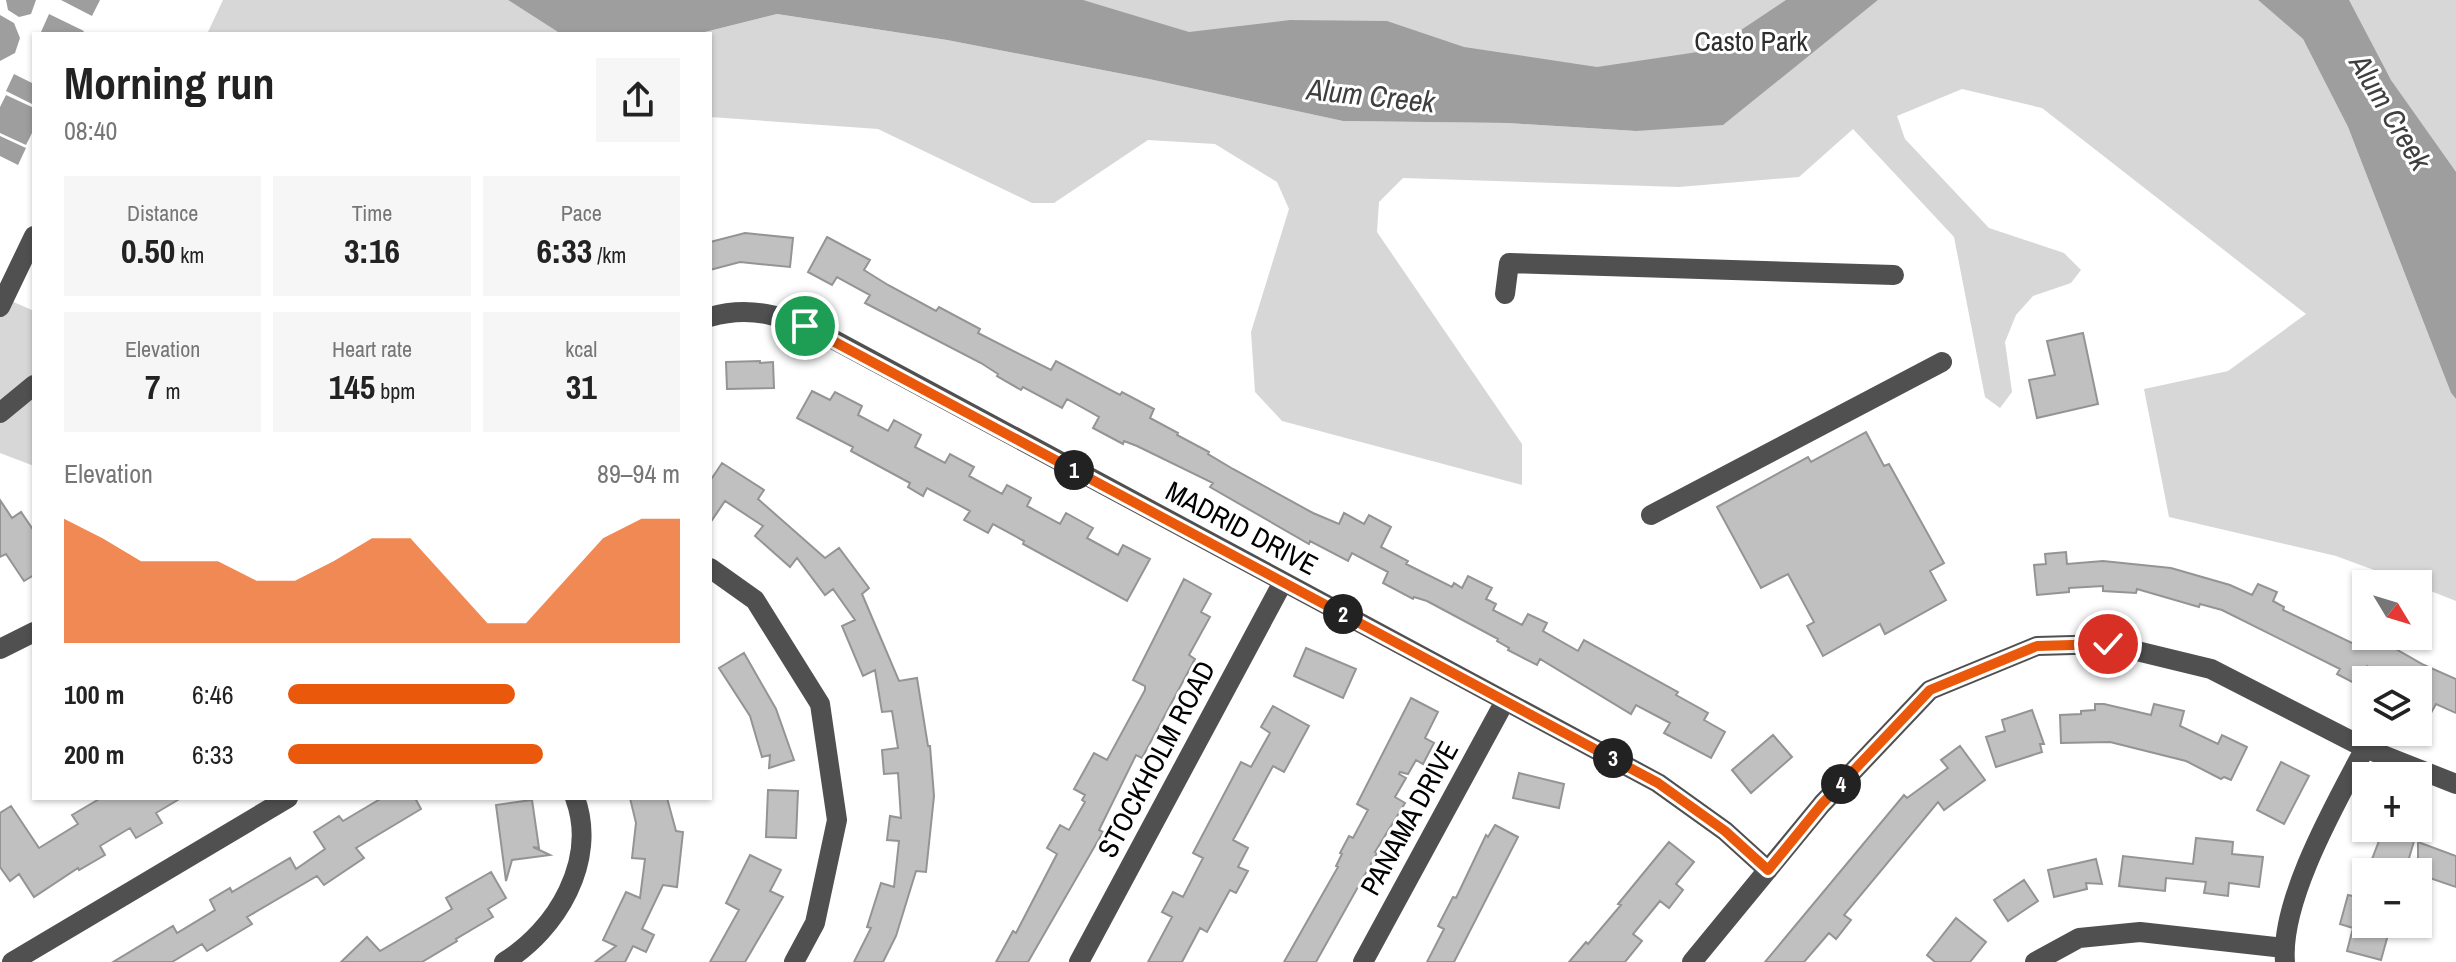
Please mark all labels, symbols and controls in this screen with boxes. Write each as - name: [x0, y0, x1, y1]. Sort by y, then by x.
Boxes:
- park label: Casto Park: [1694, 22, 1808, 60]
- water label: Alum Creek: [2340, 45, 2442, 179]
- text: Morning run: [64, 53, 274, 113]
- button: share: [596, 58, 680, 142]
- water label: Alum Creek: [1303, 68, 1439, 122]
- text: 08:40: [64, 113, 117, 148]
- text: Distance: [127, 198, 198, 228]
- text: Time: [352, 198, 392, 228]
- text: Pace: [561, 198, 602, 228]
- text: 0.50: [121, 228, 175, 274]
- text: 3:16: [344, 228, 400, 274]
- text: 6:33: [536, 228, 592, 274]
- text: km: [175, 240, 204, 270]
- text: /km: [592, 240, 626, 270]
- pin: [771, 292, 839, 360]
- icon: arrive: [783, 304, 827, 348]
- text: Elevation: [125, 334, 200, 364]
- text: Heart rate: [332, 334, 412, 364]
- text: kcal: [565, 334, 597, 364]
- text: 7: [145, 364, 160, 410]
- text: 145: [329, 364, 375, 410]
- text: 31: [566, 364, 597, 410]
- text: m: [160, 376, 180, 406]
- text: bpm: [375, 376, 415, 406]
- pin: 1: [1054, 450, 1094, 490]
- text: 1: [1069, 455, 1079, 485]
- text: Elevation: [64, 456, 153, 491]
- text: 89–94 m: [597, 456, 680, 491]
- street label: MADRID DRIVE: [1159, 472, 1325, 584]
- north arrow: [2352, 570, 2432, 650]
- map controls: [2352, 570, 2432, 938]
- pin: 2: [1323, 594, 1363, 634]
- text: 2: [1338, 599, 1348, 629]
- pin: [2074, 610, 2142, 678]
- icon: check: [2086, 622, 2130, 666]
- street label: STOCKHOLM ROAD: [1088, 654, 1224, 864]
- button: layers: [2352, 666, 2432, 746]
- text: 100 m: [64, 677, 124, 712]
- text: 6:46: [192, 677, 234, 712]
- street label: PANAMA DRIVE: [1351, 734, 1467, 902]
- text: 200 m: [64, 737, 124, 772]
- text: 6:33: [192, 737, 234, 772]
- pin: 3: [1593, 738, 1633, 778]
- text: 3: [1608, 743, 1618, 773]
- button: +: [2352, 762, 2432, 842]
- pin: 4: [1821, 764, 1861, 804]
- text: 4: [1836, 769, 1846, 799]
- button: −: [2352, 858, 2432, 938]

